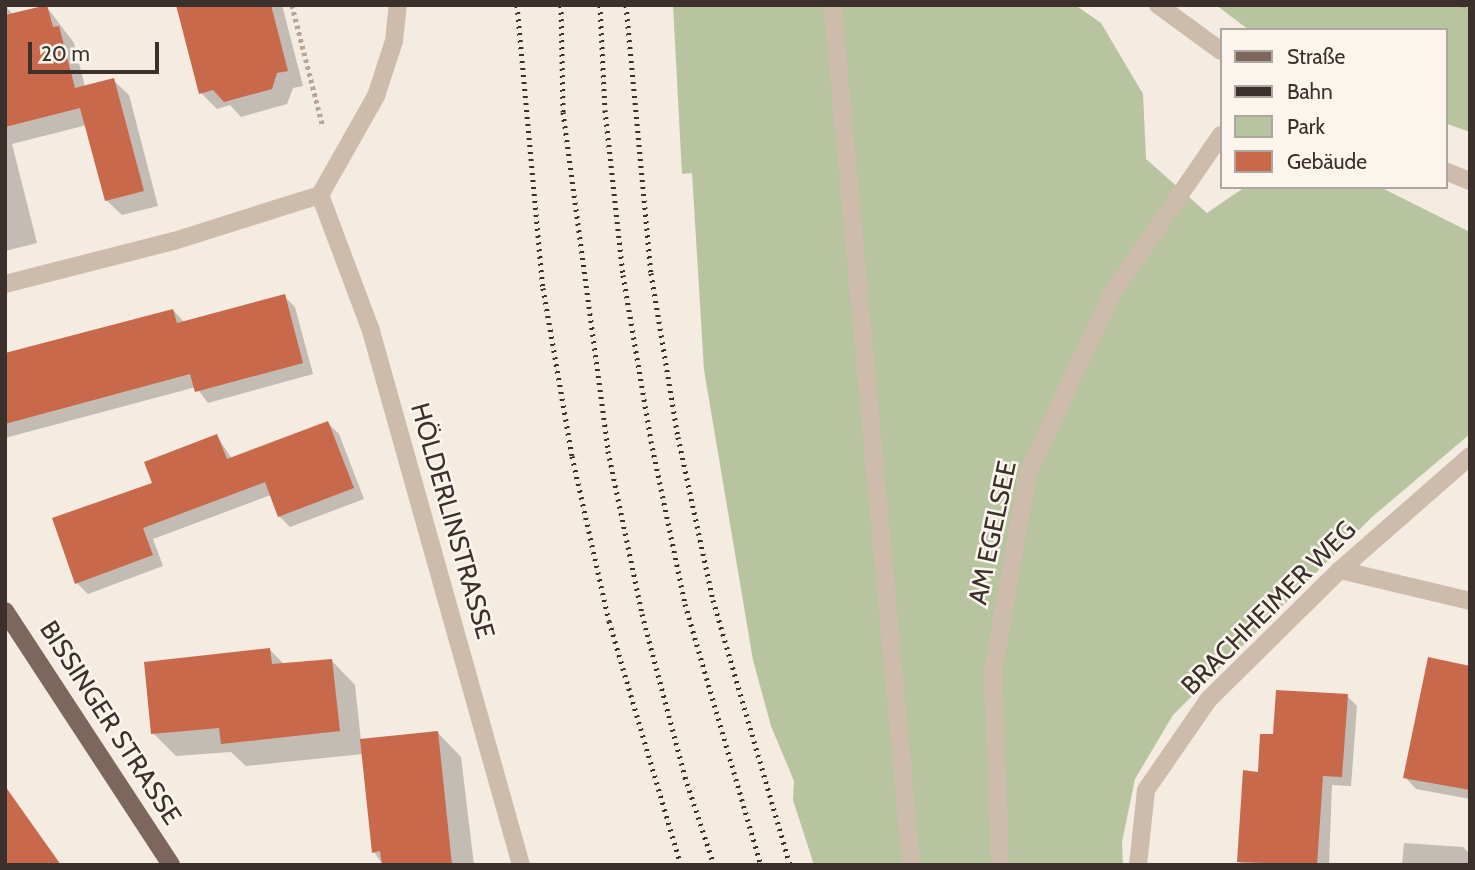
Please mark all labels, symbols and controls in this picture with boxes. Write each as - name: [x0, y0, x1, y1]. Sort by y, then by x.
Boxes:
- scale bar: [32, 28, 163, 72]
- legend: [1220, 28, 1447, 189]
- text: 20 m: [41, 41, 90, 66]
- text: Straße: [1287, 44, 1345, 69]
- text: Bahn: [1287, 79, 1333, 104]
- text: Park: [1287, 114, 1325, 139]
- text: Gebäude: [1287, 149, 1367, 174]
- street label: HÖLDERLINSTRASSE: [403, 399, 501, 643]
- street label: AM EGELSEE: [963, 458, 1023, 608]
- street label: BRACHHEIMER WEG: [1175, 514, 1363, 702]
- street label: BISSINGER STRASSE: [33, 615, 187, 831]

